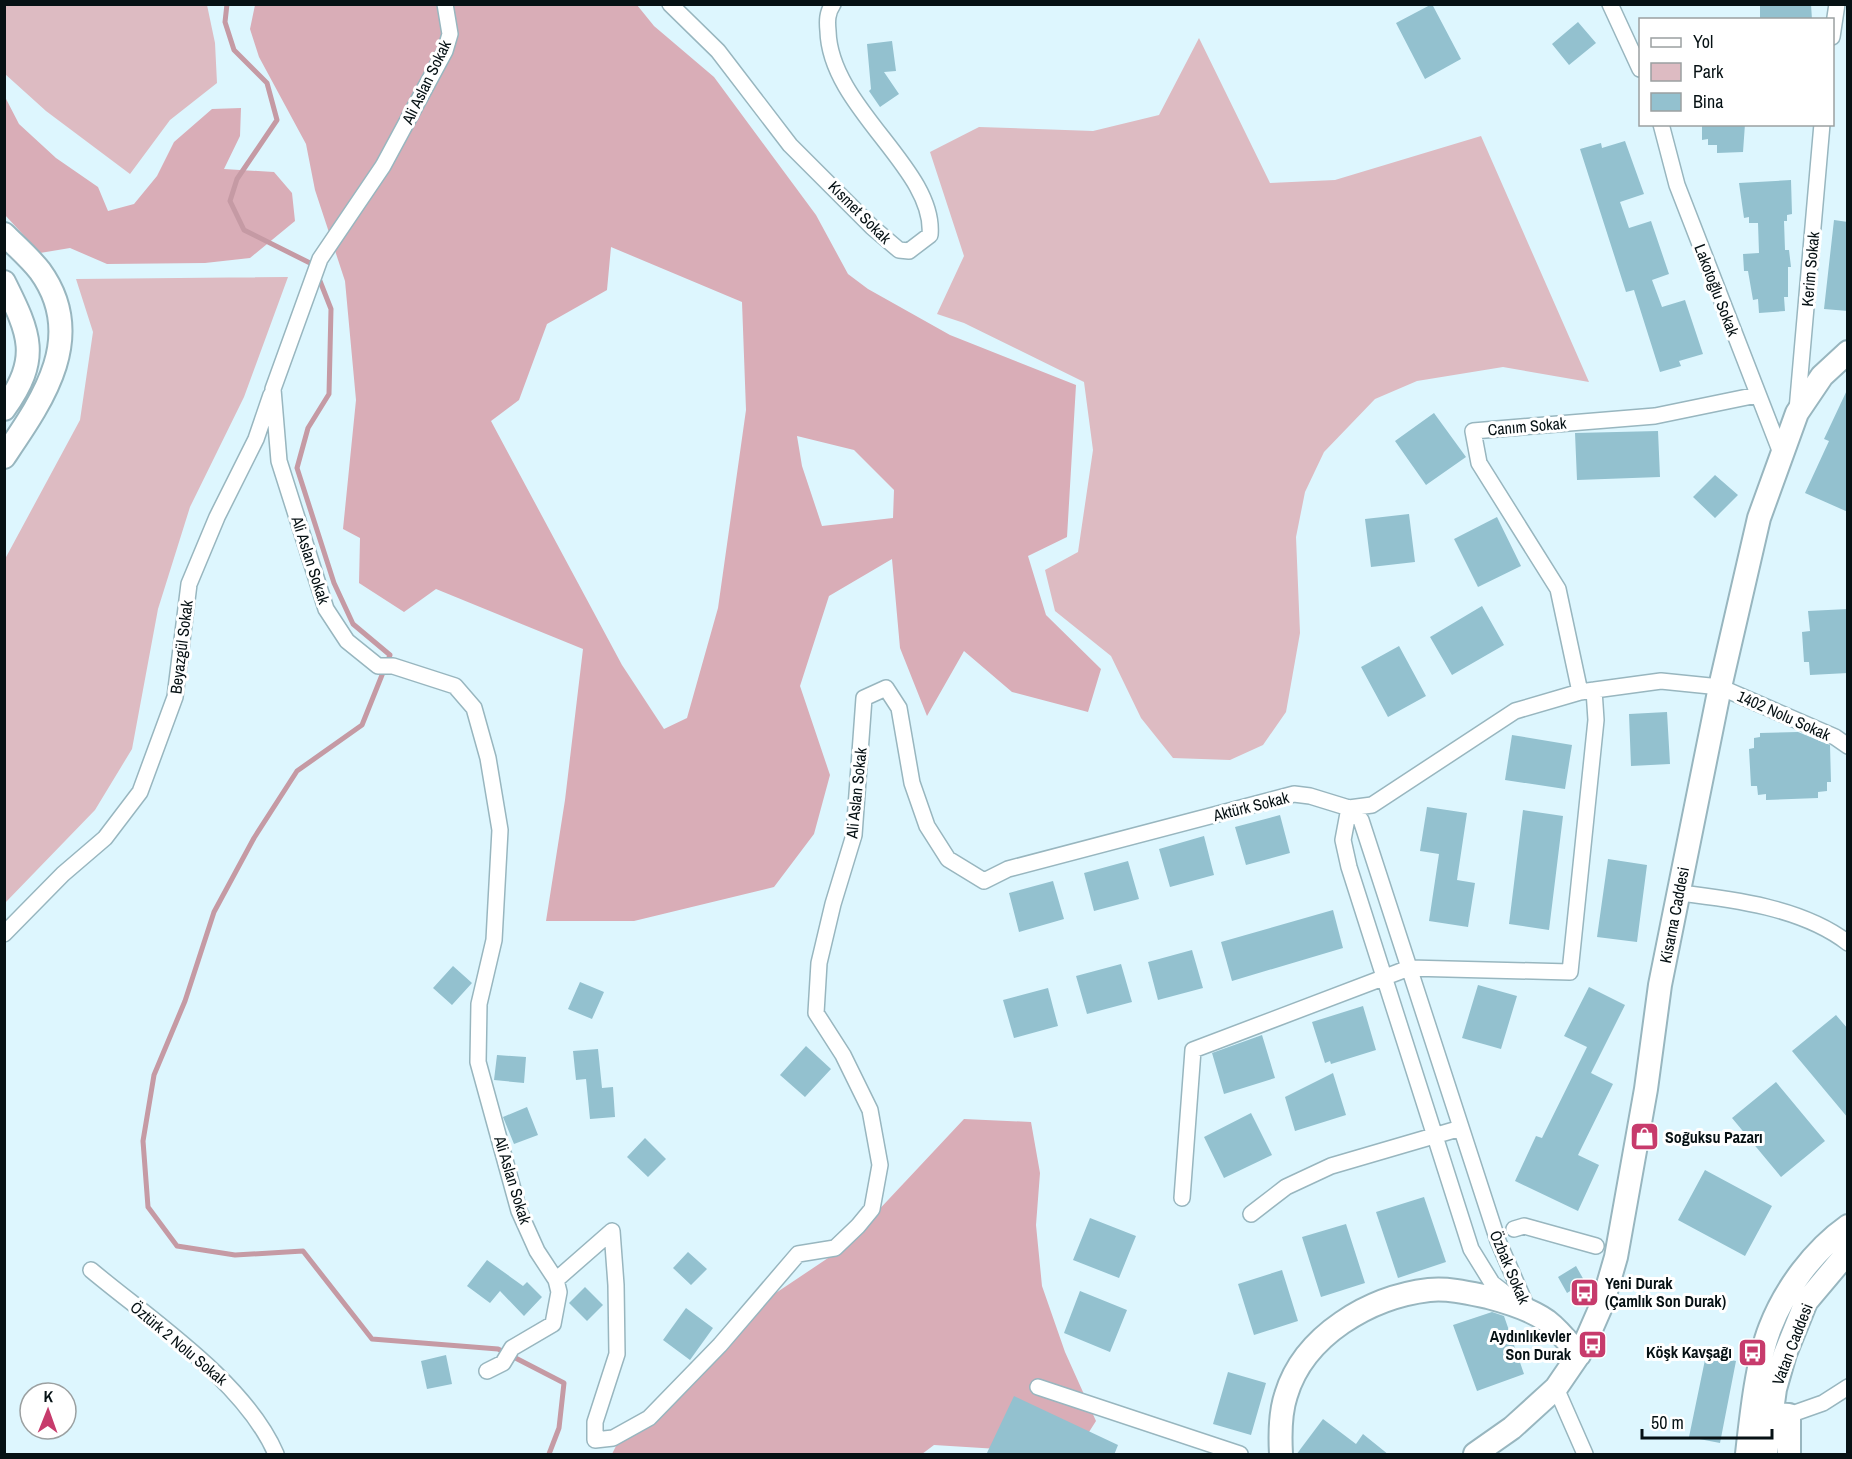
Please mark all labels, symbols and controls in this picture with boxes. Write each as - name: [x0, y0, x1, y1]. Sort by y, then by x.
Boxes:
- legend: [1639, 18, 1834, 126]
- text: Yol: [1693, 29, 1713, 54]
- street label: Ali Aslan Sokak: [396, 36, 456, 129]
- text: Park: [1693, 59, 1724, 84]
- text: Bina: [1693, 89, 1723, 114]
- street label: Kısmet Sokak: [824, 176, 897, 249]
- street label: Kerim Sokak: [1796, 230, 1824, 307]
- street label: Lakotoğlu Sokak: [1689, 241, 1745, 340]
- street label: Canım Sokak: [1487, 412, 1568, 440]
- street label: Ali Aslan Sokak: [286, 512, 336, 607]
- street label: Beyazgül Sokak: [164, 599, 198, 695]
- street label: 1402 Nolu Sokak: [1734, 685, 1835, 746]
- street label: Ali Aslan Sokak: [840, 746, 872, 840]
- street label: Aktürk Sokak: [1210, 786, 1292, 826]
- street label: Kisarna Caddesi: [1654, 865, 1694, 965]
- shop icon: Soğuksu Pazarı: [1628, 1121, 1660, 1153]
- place label: Soğuksu Pazarı: [1665, 1126, 1763, 1148]
- street label: Ali Aslan Sokak: [489, 1132, 537, 1227]
- street label: Özbak Sokak: [1485, 1227, 1536, 1308]
- place label: Yeni Durak (Çamlık Son Durak): [1605, 1272, 1726, 1312]
- bus stop icon: Yeni Durak (Çamlık Son Durak): [1568, 1276, 1600, 1308]
- street label: Öztürk 2 Nolu Sokak: [126, 1296, 232, 1390]
- street label: Vatan Caddesi: [1766, 1300, 1818, 1388]
- place label: Aydınlıkevler Son Durak: [1490, 1325, 1572, 1365]
- bus stop icon: Aydınlıkevler Son Durak: [1576, 1329, 1608, 1361]
- bus stop icon: Köşk Kavşağı: [1737, 1336, 1769, 1368]
- place label: Köşk Kavşağı: [1646, 1341, 1732, 1363]
- north arrow: [18, 1381, 78, 1441]
- text: K: [43, 1385, 54, 1407]
- scale bar: [1642, 1402, 1772, 1440]
- text: 50 m: [1651, 1410, 1684, 1435]

